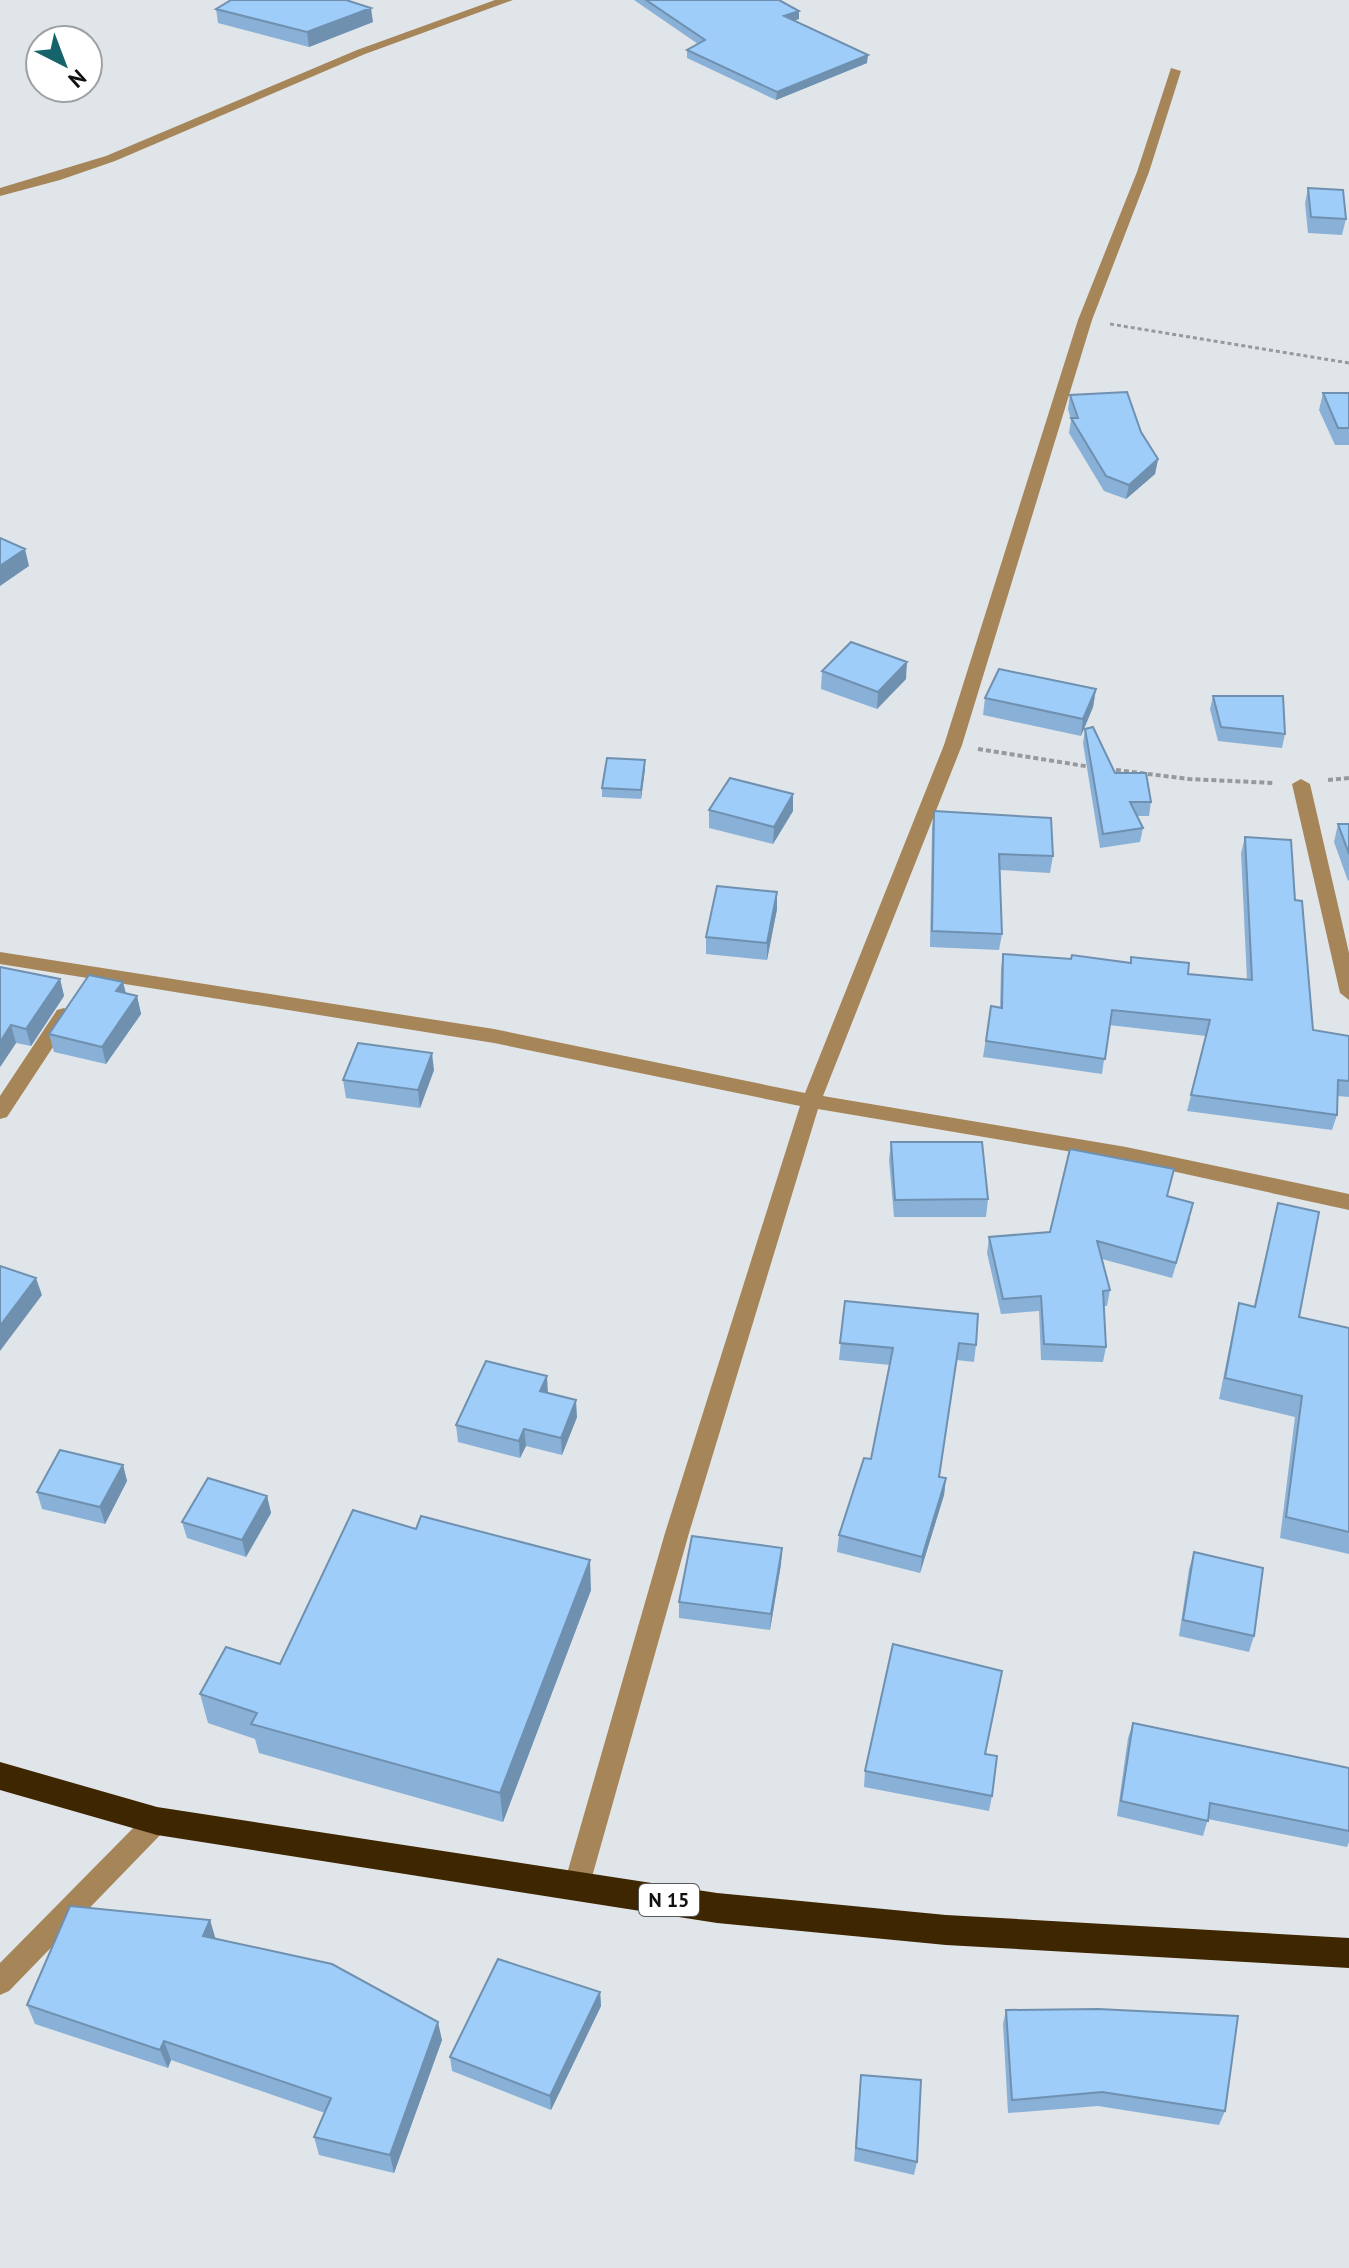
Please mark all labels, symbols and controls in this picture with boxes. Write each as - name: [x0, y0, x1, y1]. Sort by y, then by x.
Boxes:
- north arrow: [24, 24, 104, 104]
- text: N: [63, 64, 92, 94]
- road number: N 15: [639, 1884, 699, 1916]

